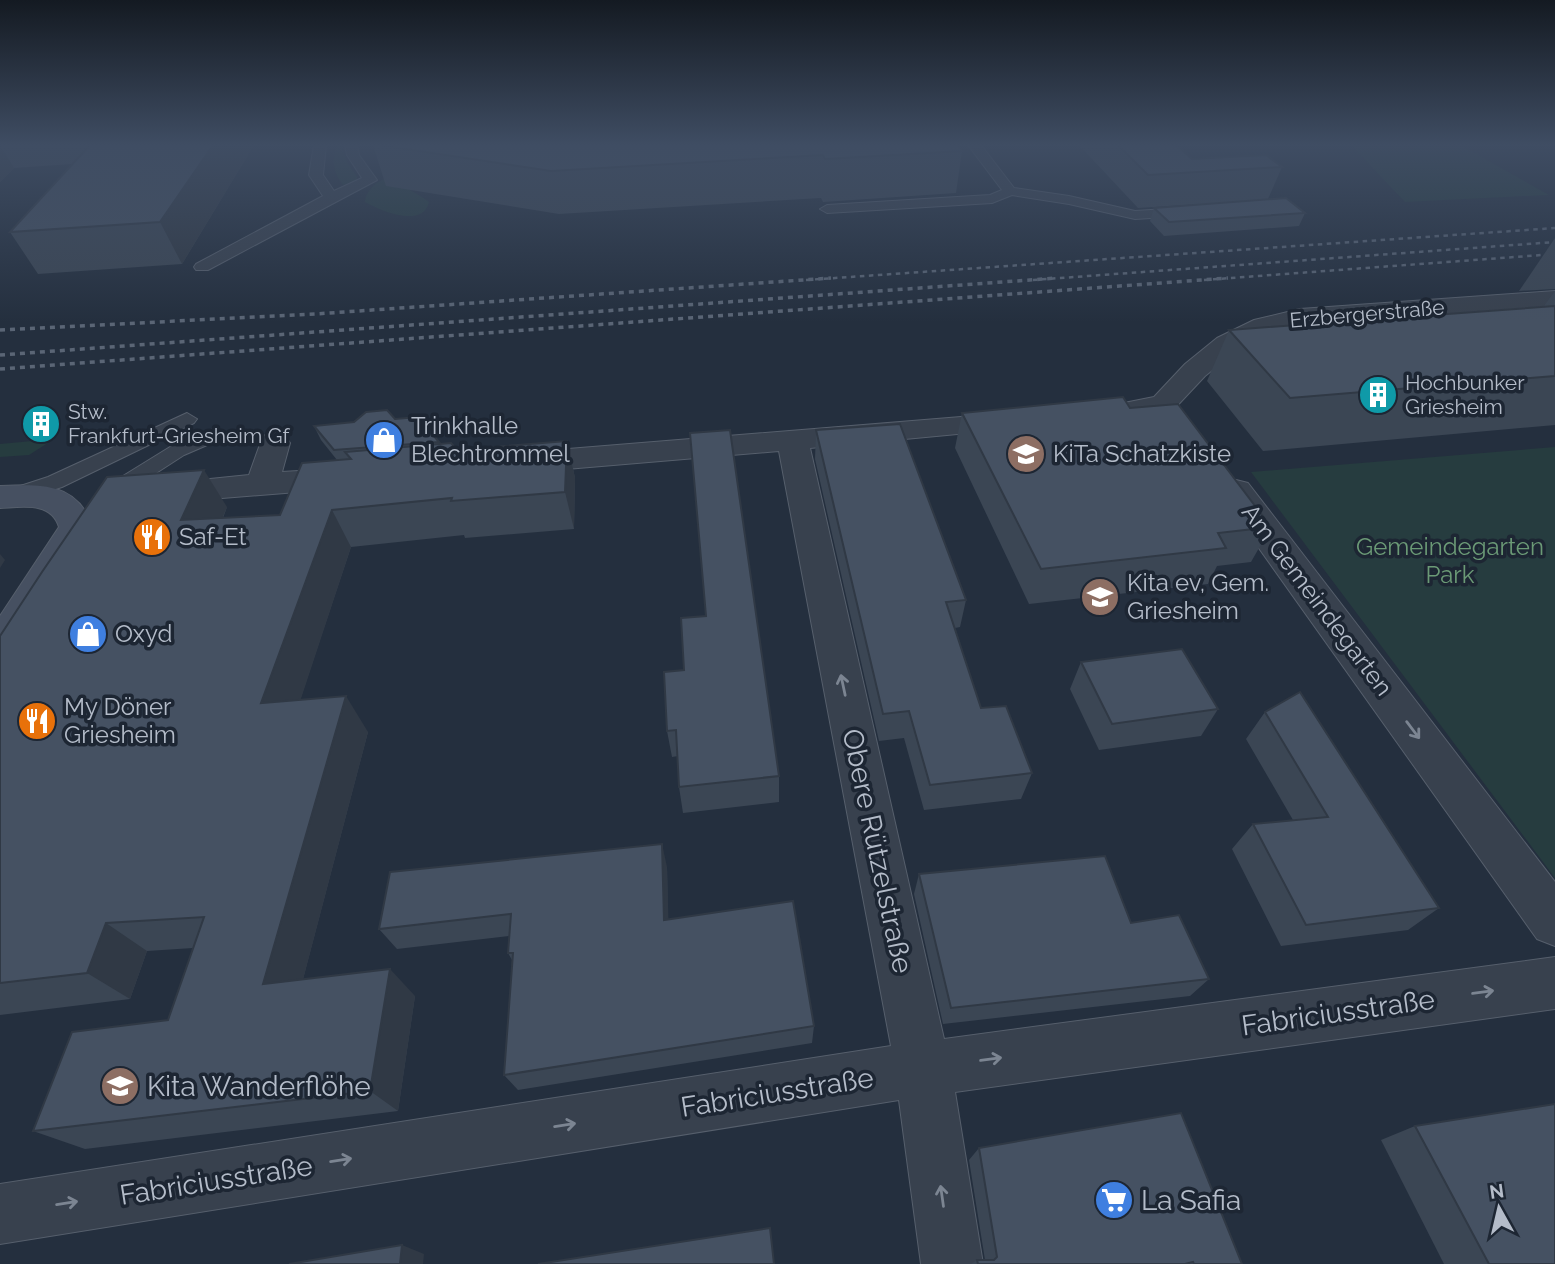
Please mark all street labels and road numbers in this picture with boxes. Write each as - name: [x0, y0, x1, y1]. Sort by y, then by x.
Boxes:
- street label: Erzbergerstraße: [1289, 294, 1445, 333]
- street label: Am Gemeindegarten: [1236, 498, 1399, 701]
- street label: Obere Rützelstraße: [835, 726, 920, 976]
- street label: Fabriciusstraße: [1239, 983, 1437, 1042]
- street label: Fabriciusstraße: [678, 1061, 876, 1124]
- street label: Fabriciusstraße: [117, 1149, 315, 1212]

